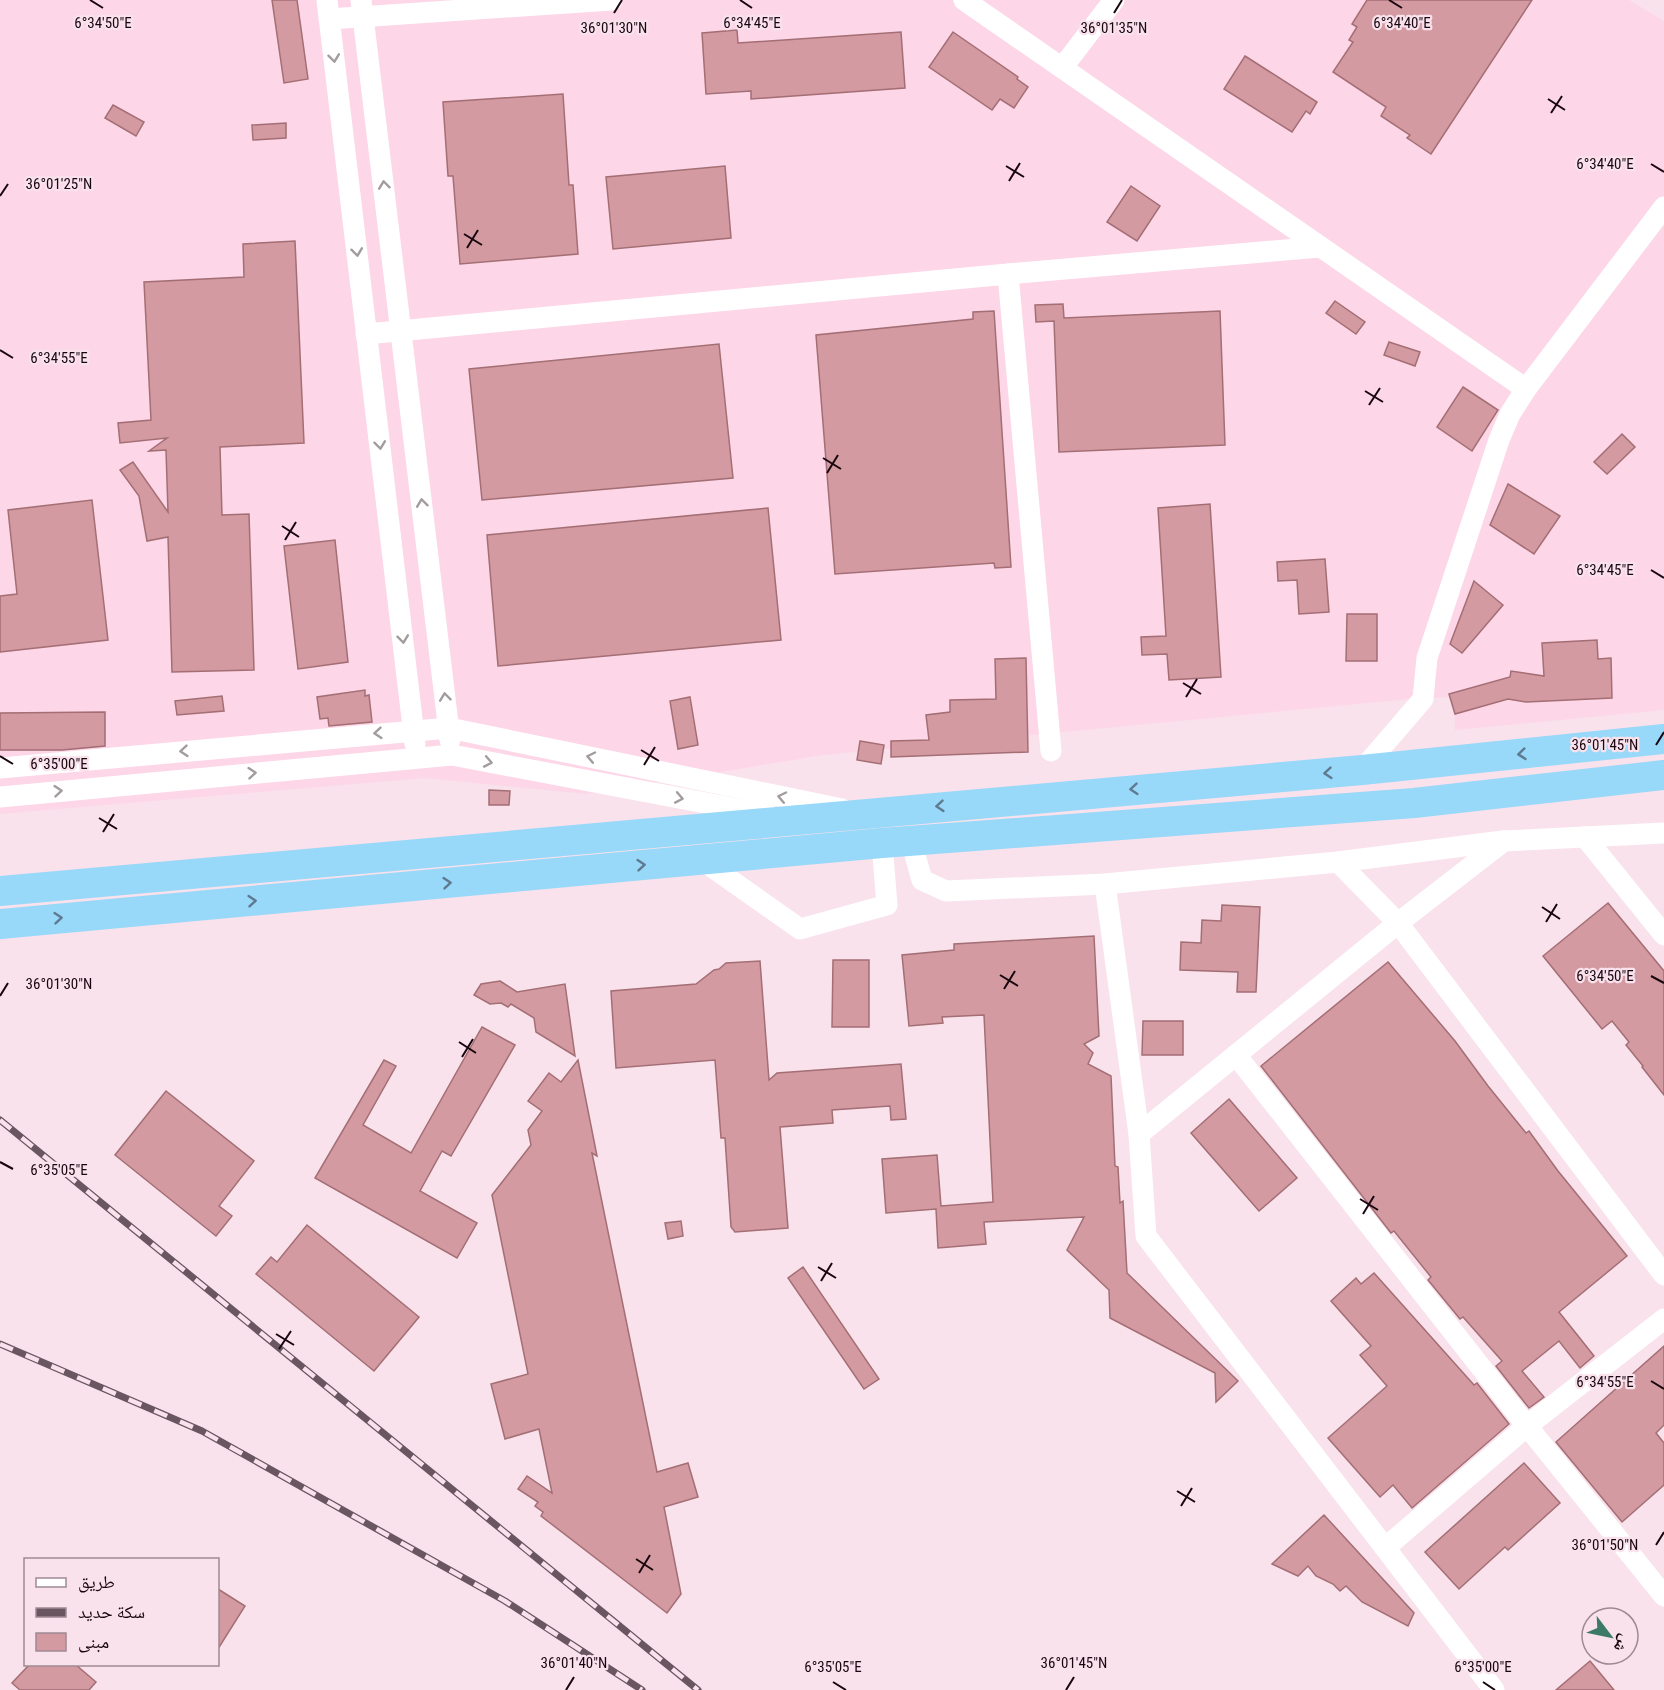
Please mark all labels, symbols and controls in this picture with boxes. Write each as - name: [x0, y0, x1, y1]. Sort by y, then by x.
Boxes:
- text: 6°34'50"E: [74, 14, 132, 32]
- text: 6°34'45"E: [723, 14, 781, 32]
- text: 6°34'40"E: [1373, 14, 1431, 32]
- text: 36°01'30"N: [581, 19, 647, 37]
- text: 36°01'35"N: [1081, 19, 1147, 37]
- one-way arrow: [327, 54, 340, 63]
- text: 6°34'40"E: [1576, 155, 1634, 173]
- text: 36°01'25"N: [26, 175, 92, 193]
- one-way arrow: [378, 180, 390, 189]
- one-way arrow: [350, 247, 362, 256]
- text: 6°34'55"E: [30, 349, 88, 367]
- one-way arrow: [373, 441, 385, 450]
- one-way arrow: [416, 499, 428, 508]
- text: 6°34'45"E: [1576, 561, 1634, 579]
- one-way arrow: [396, 635, 408, 644]
- one-way arrow: [439, 692, 452, 702]
- one-way arrow: [374, 726, 383, 739]
- text: 36°01'45"N: [1572, 736, 1638, 754]
- one-way arrow: [180, 744, 189, 757]
- one-way arrow: [1518, 747, 1527, 760]
- one-way arrow: [586, 751, 596, 764]
- text: 6°35'00"E: [30, 755, 88, 773]
- one-way arrow: [483, 755, 493, 768]
- one-way arrow: [1324, 766, 1333, 779]
- one-way arrow: [248, 767, 257, 780]
- one-way arrow: [1129, 782, 1138, 795]
- one-way arrow: [54, 785, 63, 798]
- one-way arrow: [674, 791, 684, 804]
- one-way arrow: [777, 791, 787, 804]
- one-way arrow: [935, 799, 944, 812]
- one-way arrow: [636, 859, 645, 872]
- one-way arrow: [442, 877, 451, 890]
- one-way arrow: [248, 895, 257, 908]
- one-way arrow: [54, 912, 63, 925]
- text: 6°34'50"E: [1576, 967, 1634, 985]
- text: 36°01'30"N: [26, 975, 92, 993]
- text: 6°35'05"E: [30, 1161, 88, 1179]
- text: 6°34'55"E: [1576, 1373, 1634, 1391]
- text: 36°01'50"N: [1572, 1536, 1638, 1554]
- legend: [24, 1558, 219, 1666]
- text: طريق: [78, 1571, 115, 1593]
- text: سكة حديد: [78, 1601, 145, 1622]
- north arrow: [1580, 1606, 1640, 1666]
- text: مبنى: [78, 1631, 109, 1653]
- text: ش: [1610, 1631, 1635, 1656]
- text: 36°01'40"N: [541, 1654, 607, 1672]
- text: 36°01'45"N: [1041, 1654, 1107, 1672]
- text: 6°35'05"E: [804, 1658, 862, 1676]
- text: 6°35'00"E: [1454, 1658, 1512, 1676]

